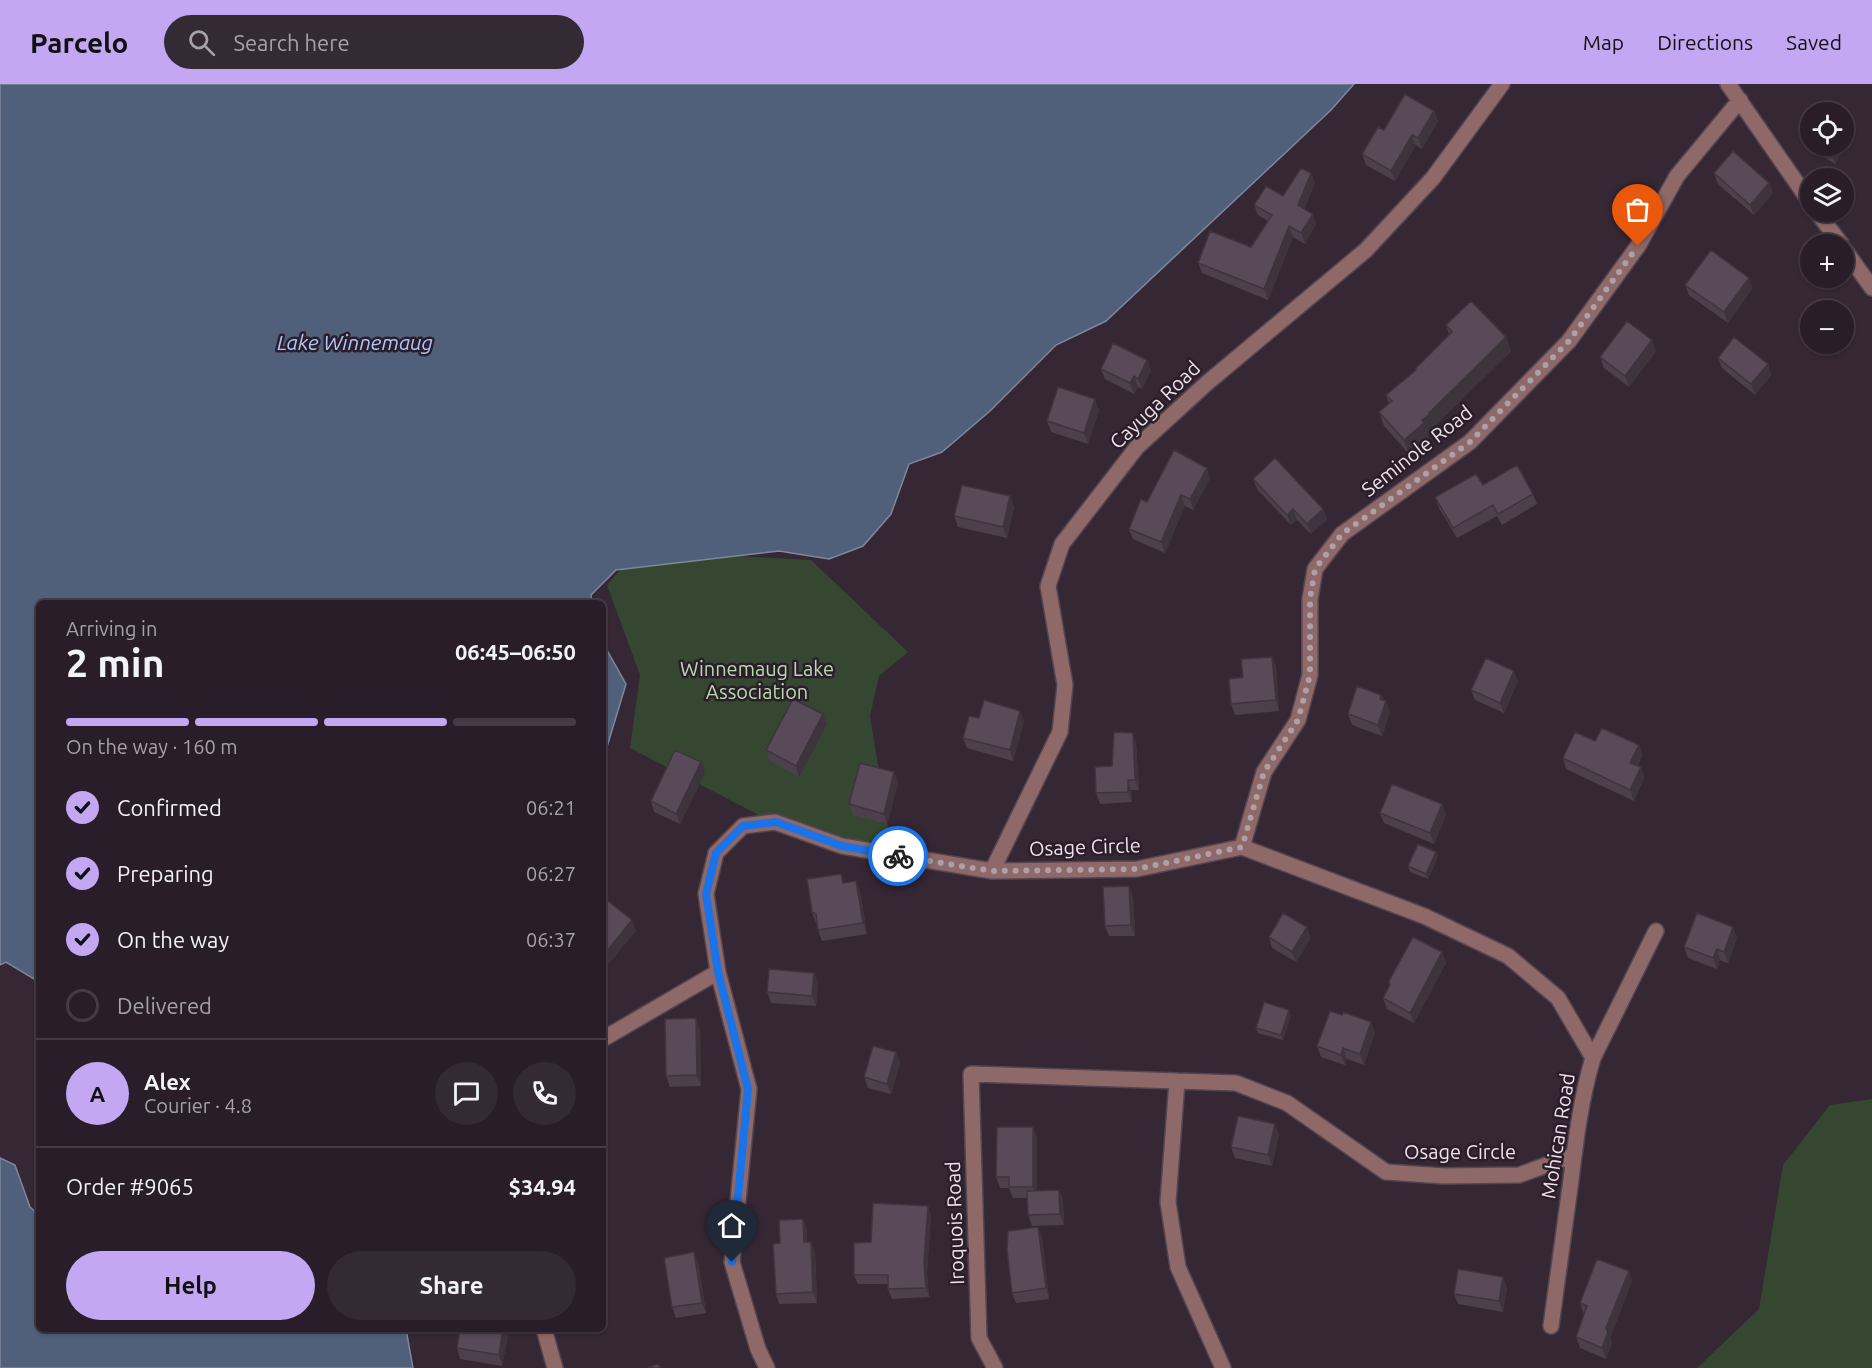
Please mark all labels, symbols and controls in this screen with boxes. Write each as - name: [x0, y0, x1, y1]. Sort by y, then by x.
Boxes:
- search box: [164, 15, 584, 69]
- icon: search: [185, 26, 218, 59]
- text: Parcelo: [30, 27, 128, 58]
- text: Search here: [233, 30, 350, 55]
- text: Map: [1583, 30, 1624, 54]
- text: Directions: [1657, 30, 1753, 54]
- text: Saved: [1786, 30, 1842, 54]
- map controls: [1800, 102, 1854, 354]
- button: locate: [1800, 102, 1854, 156]
- button: layers: [1800, 168, 1854, 222]
- pin: [1612, 184, 1663, 246]
- icon: bag: [1621, 193, 1654, 226]
- button: +: [1800, 234, 1854, 288]
- button: −: [1800, 300, 1854, 354]
- water label: Lake Winnemaug: [277, 330, 433, 354]
- street label: Cayuga Road: [1105, 356, 1204, 453]
- street label: Seminole Road: [1357, 400, 1476, 501]
- text: Arriving in: [66, 617, 157, 640]
- text: 06:45–06:50: [455, 639, 576, 664]
- text: 2 min: [66, 641, 165, 684]
- park label: Winnemaug Lake Association: [680, 657, 834, 703]
- text: On the way · 160 m: [66, 735, 238, 758]
- icon: check: [66, 791, 99, 824]
- text: Confirmed: [117, 795, 222, 820]
- text: 06:21: [526, 796, 576, 819]
- courier: [868, 826, 928, 886]
- street label: Osage Circle: [1029, 833, 1141, 860]
- icon: bike: [882, 840, 915, 873]
- icon: check: [66, 857, 99, 890]
- text: Preparing: [117, 861, 214, 886]
- text: 06:27: [526, 862, 576, 885]
- icon: check: [66, 923, 99, 956]
- text: On the way: [117, 927, 229, 952]
- text: 06:37: [526, 928, 576, 951]
- text: Delivered: [117, 993, 212, 1018]
- button: chat: [435, 1062, 498, 1125]
- button: phone: [513, 1062, 576, 1125]
- text: Alex: [144, 1069, 191, 1094]
- street label: Mohican Road: [1536, 1071, 1579, 1200]
- text: A: [90, 1081, 105, 1106]
- text: Courier · 4.8: [144, 1094, 252, 1117]
- street label: Osage Circle: [1404, 1140, 1516, 1163]
- street label: Iroquois Road: [941, 1161, 968, 1285]
- text: Order #9065: [66, 1174, 194, 1199]
- text: $34.94: [509, 1174, 576, 1199]
- pin: [706, 1200, 757, 1262]
- icon: home: [715, 1209, 748, 1242]
- button: Help: [66, 1251, 315, 1320]
- button: Share: [327, 1251, 576, 1320]

